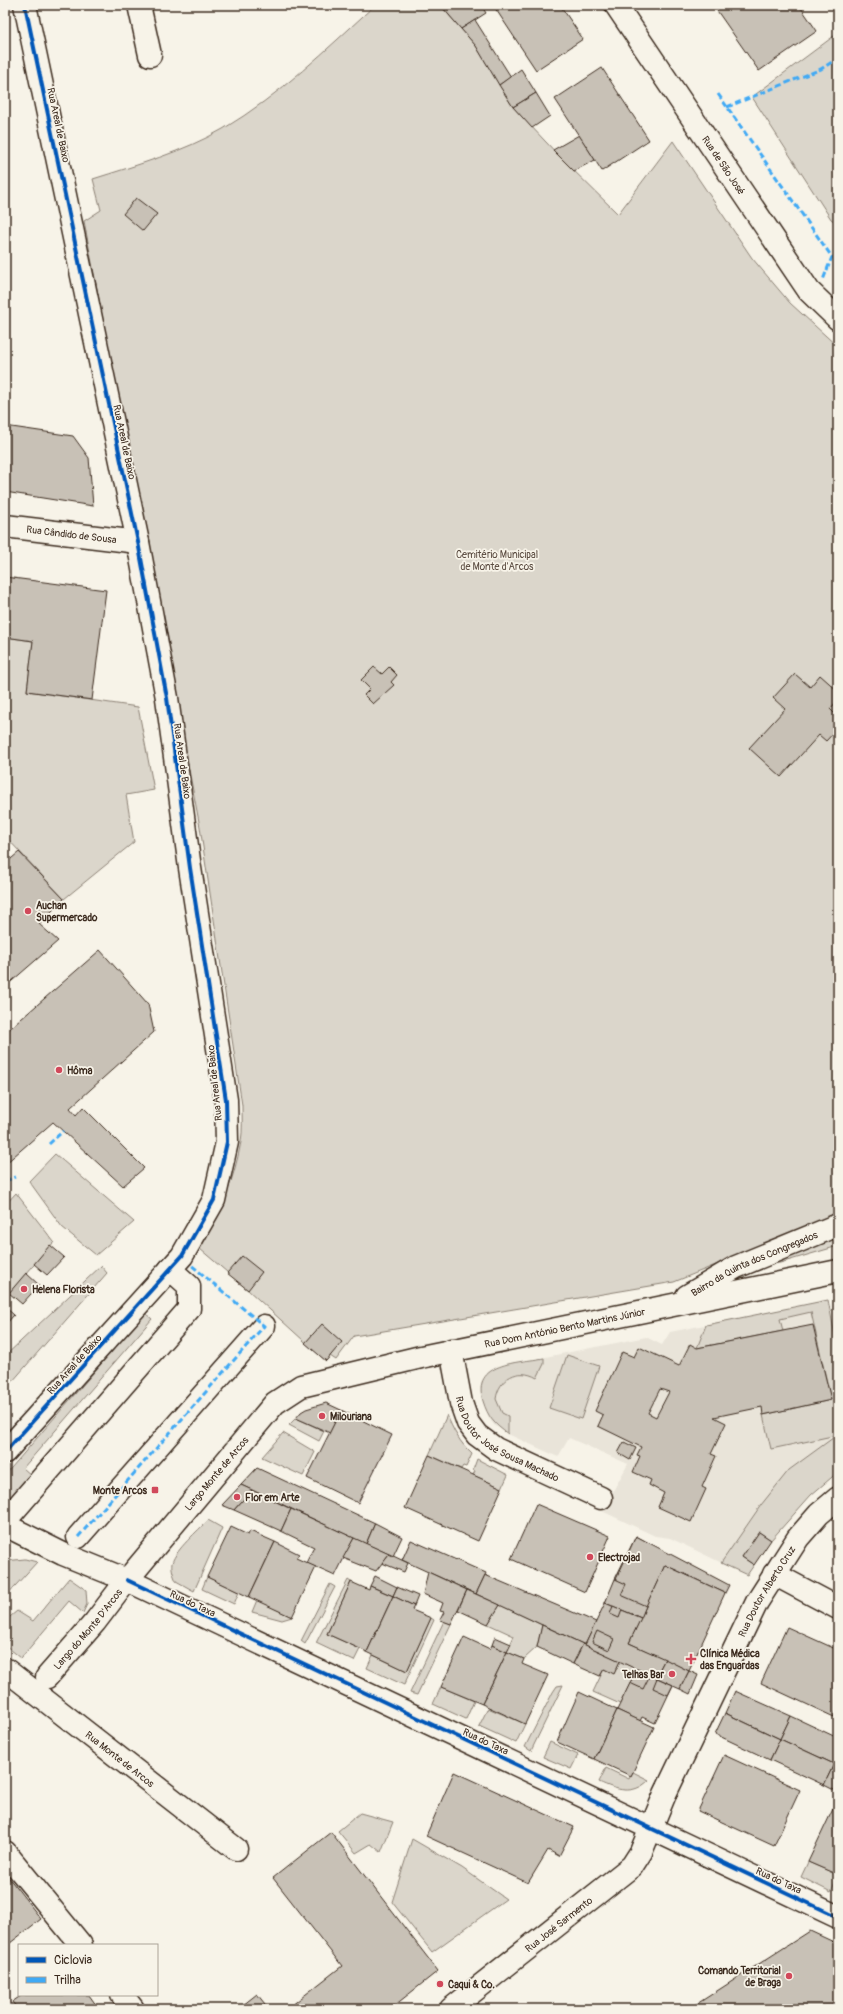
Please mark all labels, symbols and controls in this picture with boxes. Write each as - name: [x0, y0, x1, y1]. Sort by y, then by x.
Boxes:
- street label: Rua Areal de Baixo: [44, 87, 72, 164]
- street label: Rua de São José: [699, 134, 747, 197]
- street label: Rua Areal de Baixo: [110, 404, 138, 481]
- street label: Rua Cândido de Sousa: [26, 524, 117, 546]
- park label: Cemitério Municipal de Monte d'Arcos: [456, 549, 538, 573]
- street label: Rua Areal de Baixo: [171, 723, 193, 800]
- place label: Auchan Supermercado: [36, 900, 98, 924]
- marker: Auchan Supermercado: [23, 906, 33, 916]
- street label: Rua Areal de Baixo: [205, 1044, 225, 1121]
- marker: Hôma: [54, 1065, 64, 1075]
- place label: Hôma: [67, 1065, 93, 1077]
- street label: Bairro da Quinta dos Congregados: [689, 1229, 820, 1299]
- marker: Helena Florista: [19, 1284, 29, 1294]
- place label: Helena Florista: [32, 1284, 95, 1296]
- street label: Rua Dom António Bento Martins Júnior: [484, 1306, 647, 1351]
- street label: Rua Areal de Baixo: [45, 1332, 105, 1397]
- street label: Rua Doutor José Sousa Machado: [453, 1395, 561, 1485]
- marker: Milouriana: [317, 1411, 327, 1421]
- place label: Milouriana: [330, 1411, 372, 1423]
- street label: Largo Monte de Arcos: [183, 1434, 252, 1513]
- place label: Monte Arcos: [93, 1485, 148, 1497]
- marker: Monte Arcos: [150, 1485, 160, 1495]
- marker: Flor em Arte: [232, 1492, 242, 1502]
- place label: Flor em Arte: [245, 1492, 300, 1504]
- street label: Rua Doutor Alberto Cruz: [736, 1544, 798, 1639]
- marker: Electrojad: [585, 1552, 595, 1562]
- place label: Electrojad: [598, 1552, 640, 1564]
- street label: Largo do Monte D'Arcos: [51, 1586, 125, 1672]
- street label: Rua do Taxa: [168, 1588, 218, 1620]
- place label: Clínica Médica das Enguardas: [700, 1648, 760, 1672]
- marker: Clínica Médica das Enguardas: [685, 1653, 697, 1665]
- place label: Telhas Bar: [621, 1669, 664, 1681]
- marker: Telhas Bar: [667, 1669, 677, 1679]
- street label: Rua do Taxa: [461, 1726, 511, 1758]
- street label: Rua Monte de Arcos: [83, 1729, 157, 1790]
- street label: Rua do Taxa: [754, 1865, 804, 1897]
- street label: Rua José Sarmento: [523, 1894, 596, 1955]
- legend: [18, 1944, 158, 1996]
- text: Ciclovia: [54, 1953, 92, 1968]
- place label: Comando Territorial de Braga: [698, 1965, 781, 1989]
- marker: Comando Territorial de Braga: [784, 1971, 794, 1981]
- text: Trilha: [54, 1973, 81, 1988]
- marker: Caqui & Co.: [435, 1979, 445, 1989]
- place label: Caqui & Co.: [448, 1979, 495, 1991]

